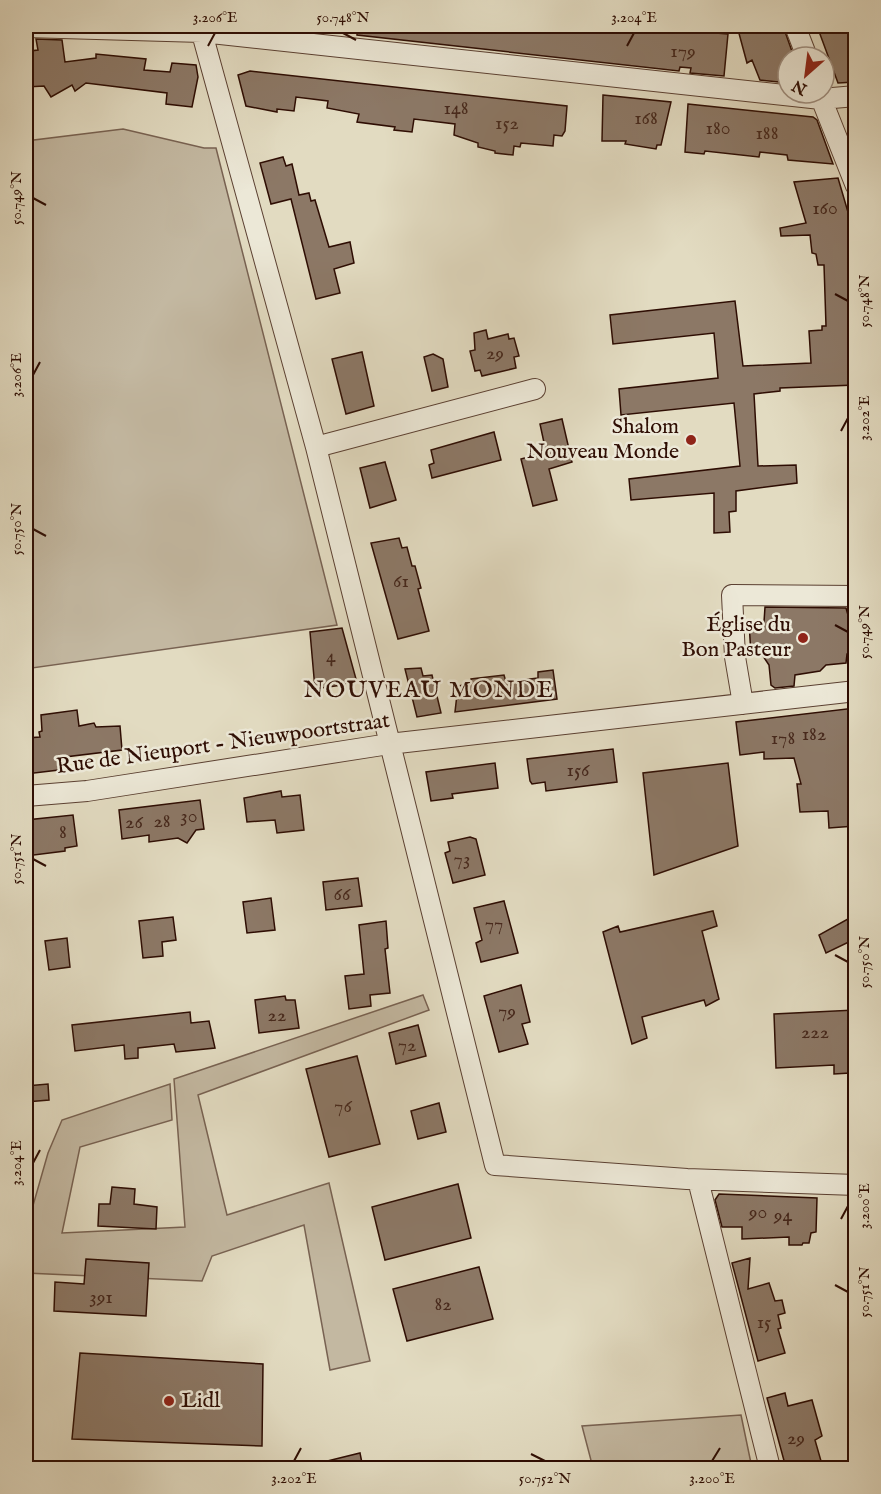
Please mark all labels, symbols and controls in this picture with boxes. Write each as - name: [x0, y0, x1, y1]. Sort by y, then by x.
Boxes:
- text: 3.206°E: [193, 8, 237, 27]
- text: 50.748°N: [316, 8, 370, 27]
- text: 3.204°E: [611, 8, 657, 27]
- house number: 179: [670, 39, 696, 64]
- north arrow: [776, 45, 836, 105]
- text: N: [789, 74, 812, 99]
- house number: 148: [443, 96, 469, 121]
- house number: 168: [634, 106, 658, 131]
- house number: 152: [495, 111, 519, 136]
- house number: 180: [705, 116, 731, 141]
- house number: 188: [755, 121, 779, 146]
- text: 50.749°N: [7, 171, 26, 225]
- house number: 160: [812, 196, 838, 221]
- text: 50.748°N: [855, 274, 874, 328]
- house number: 29: [486, 341, 504, 366]
- text: 3.206°E: [7, 353, 26, 397]
- text: 3.202°E: [855, 395, 874, 441]
- place label: Shalom Nouveau Monde: [526, 413, 679, 466]
- marker: Shalom Nouveau Monde: [684, 433, 698, 447]
- text: 50.750°N: [7, 503, 26, 555]
- house number: 61: [393, 569, 409, 594]
- text: 50.749°N: [855, 605, 874, 659]
- place label: Église du Bon Pasteur: [681, 611, 791, 664]
- marker: Église du Bon Pasteur: [796, 631, 810, 645]
- house number: 4: [326, 644, 336, 669]
- district label: NOUVEAU MONDE: [303, 675, 555, 706]
- street label: Rue de Nieuport - Nieuwpoortstraat: [54, 707, 392, 781]
- house number: 182: [802, 722, 826, 747]
- house number: 178: [771, 726, 795, 751]
- house number: 156: [566, 758, 590, 783]
- house number: 30: [180, 804, 198, 829]
- house number: 28: [153, 809, 171, 834]
- house number: 26: [125, 810, 143, 835]
- house number: 8: [59, 820, 67, 845]
- text: 50.751°N: [7, 834, 26, 884]
- house number: 73: [454, 847, 470, 872]
- house number: 66: [334, 882, 351, 907]
- house number: 77: [485, 912, 503, 937]
- text: 50.750°N: [855, 936, 874, 988]
- house number: 79: [498, 999, 516, 1024]
- house number: 22: [268, 1003, 286, 1028]
- house number: 222: [801, 1020, 829, 1045]
- house number: 72: [398, 1033, 416, 1058]
- house number: 76: [334, 1094, 352, 1119]
- text: 3.204°E: [7, 1140, 26, 1186]
- text: 3.200°E: [855, 1183, 874, 1229]
- house number: 90: [748, 1200, 767, 1225]
- house number: 94: [773, 1203, 792, 1228]
- text: 50.751°N: [855, 1267, 874, 1317]
- house number: 391: [89, 1285, 113, 1310]
- house number: 82: [434, 1292, 452, 1317]
- house number: 15: [757, 1310, 771, 1335]
- place label: Lidl: [181, 1387, 220, 1415]
- marker: Lidl: [162, 1394, 176, 1408]
- house number: 29: [787, 1426, 805, 1451]
- text: 3.202°E: [271, 1469, 317, 1488]
- text: 50.752°N: [519, 1469, 571, 1488]
- text: 3.200°E: [689, 1469, 735, 1488]

